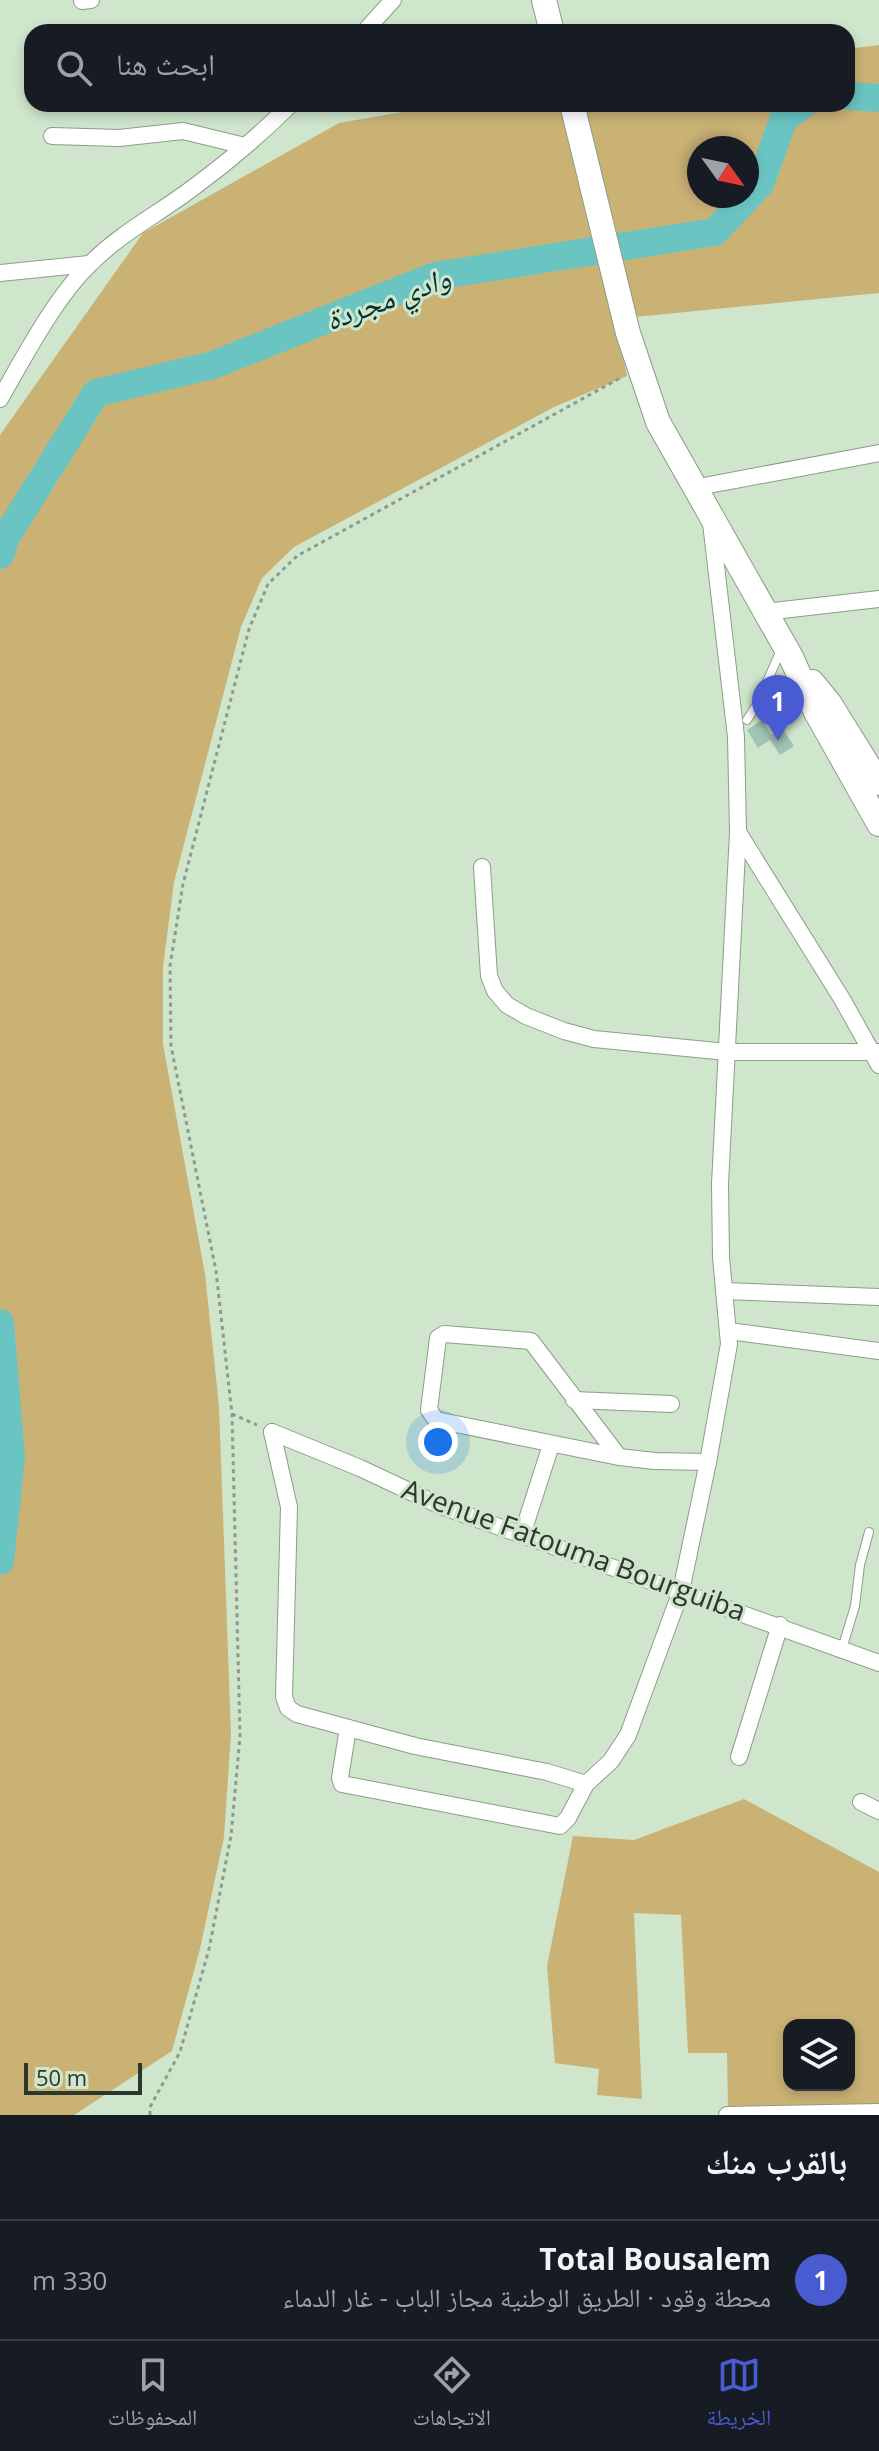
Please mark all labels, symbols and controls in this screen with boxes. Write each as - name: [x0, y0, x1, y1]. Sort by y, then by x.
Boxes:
- search box: [24, 24, 855, 112]
- text: ابحث هنا: [116, 43, 215, 84]
- icon: search: [52, 46, 96, 90]
- north arrow: [687, 136, 759, 208]
- water label: وادي مجردة: [319, 256, 457, 343]
- pin: 1: [752, 675, 804, 741]
- your location: [418, 1422, 458, 1462]
- street label: Avenue Fatouma Bourguiba: [397, 1469, 751, 1629]
- map controls: [783, 2019, 855, 2091]
- button: layers: [783, 2019, 855, 2091]
- scale bar: [24, 2059, 142, 2095]
- text: 50 m: [36, 2062, 87, 2092]
- text: بالقرب منك: [705, 2138, 847, 2184]
- text: Total Bousalem: [539, 2238, 771, 2279]
- text: 330 m: [32, 2262, 107, 2298]
- text: 1: [814, 2262, 828, 2298]
- text: محطة وقود · الطريق الوطنية مجاز الباب - غار الدماء: [283, 2279, 771, 2315]
- tab: المحفوظات: [108, 2353, 197, 2439]
- tab: الاتجاهات: [413, 2353, 491, 2439]
- tab: الخريطة: [706, 2353, 771, 2439]

